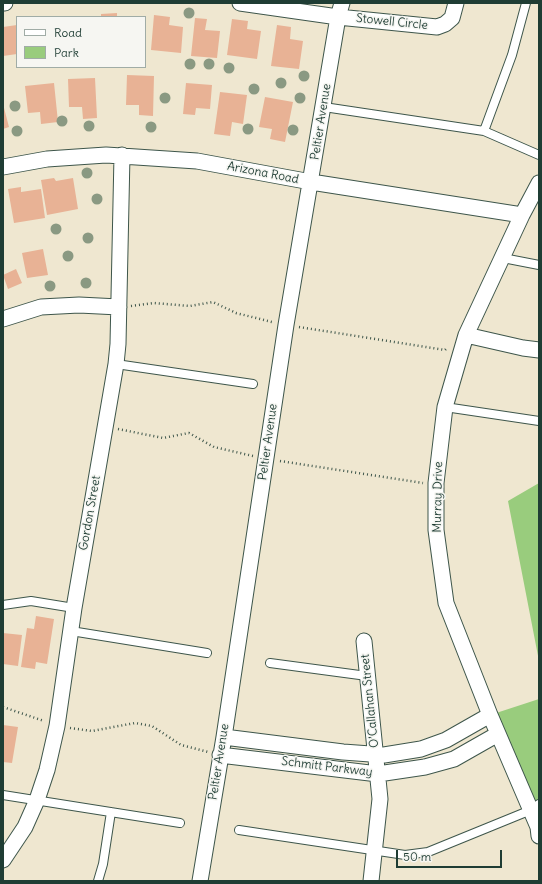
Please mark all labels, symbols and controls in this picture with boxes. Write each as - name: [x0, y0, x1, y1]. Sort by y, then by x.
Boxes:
- street label: Stowell Circle: [355, 11, 429, 33]
- legend: [16, 16, 146, 68]
- text: Road: [54, 25, 82, 40]
- text: Park: [54, 45, 79, 60]
- street label: Peltier Avenue: [308, 83, 334, 161]
- street label: Arizona Road: [226, 159, 300, 187]
- street label: Peltier Avenue: [256, 403, 280, 481]
- street label: Murray Drive: [430, 461, 446, 533]
- street label: Gordon Street: [76, 474, 104, 552]
- street label: O’Callahan Street: [358, 653, 382, 749]
- street label: Peltier Avenue: [206, 723, 232, 801]
- street label: Schmitt Parkway: [281, 754, 373, 780]
- scale bar: [398, 842, 504, 868]
- text: 50 m: [403, 849, 431, 864]

